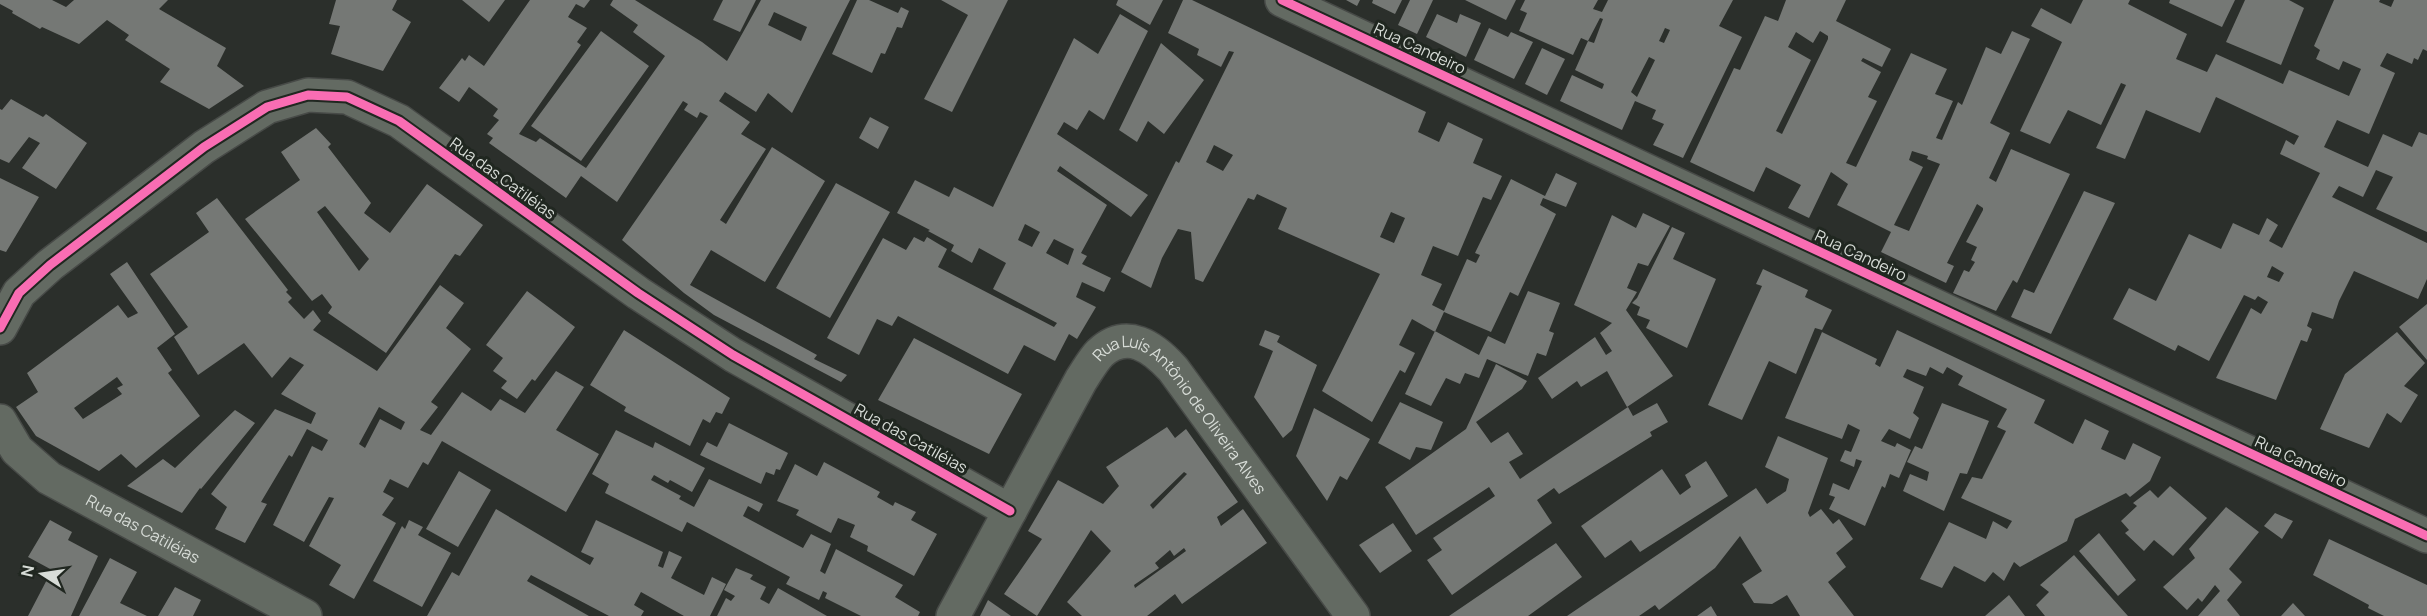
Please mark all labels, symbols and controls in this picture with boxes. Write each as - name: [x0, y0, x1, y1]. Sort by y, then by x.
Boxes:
- street label: Rua Candeiro: [1370, 17, 1470, 79]
- street label: Rua das Catiléias: [445, 132, 561, 224]
- street label: Rua Candeiro: [1811, 224, 1911, 286]
- street label: Rua Luís Antônio de Oliveira Alves: [1087, 330, 1272, 499]
- street label: Rua das Catiléias: [850, 398, 972, 478]
- street label: Rua Candeiro: [2251, 430, 2351, 492]
- street label: Rua das Catiléias: [82, 489, 204, 568]
- north arrow: [12, 544, 72, 604]
- text: N: [15, 563, 39, 579]

